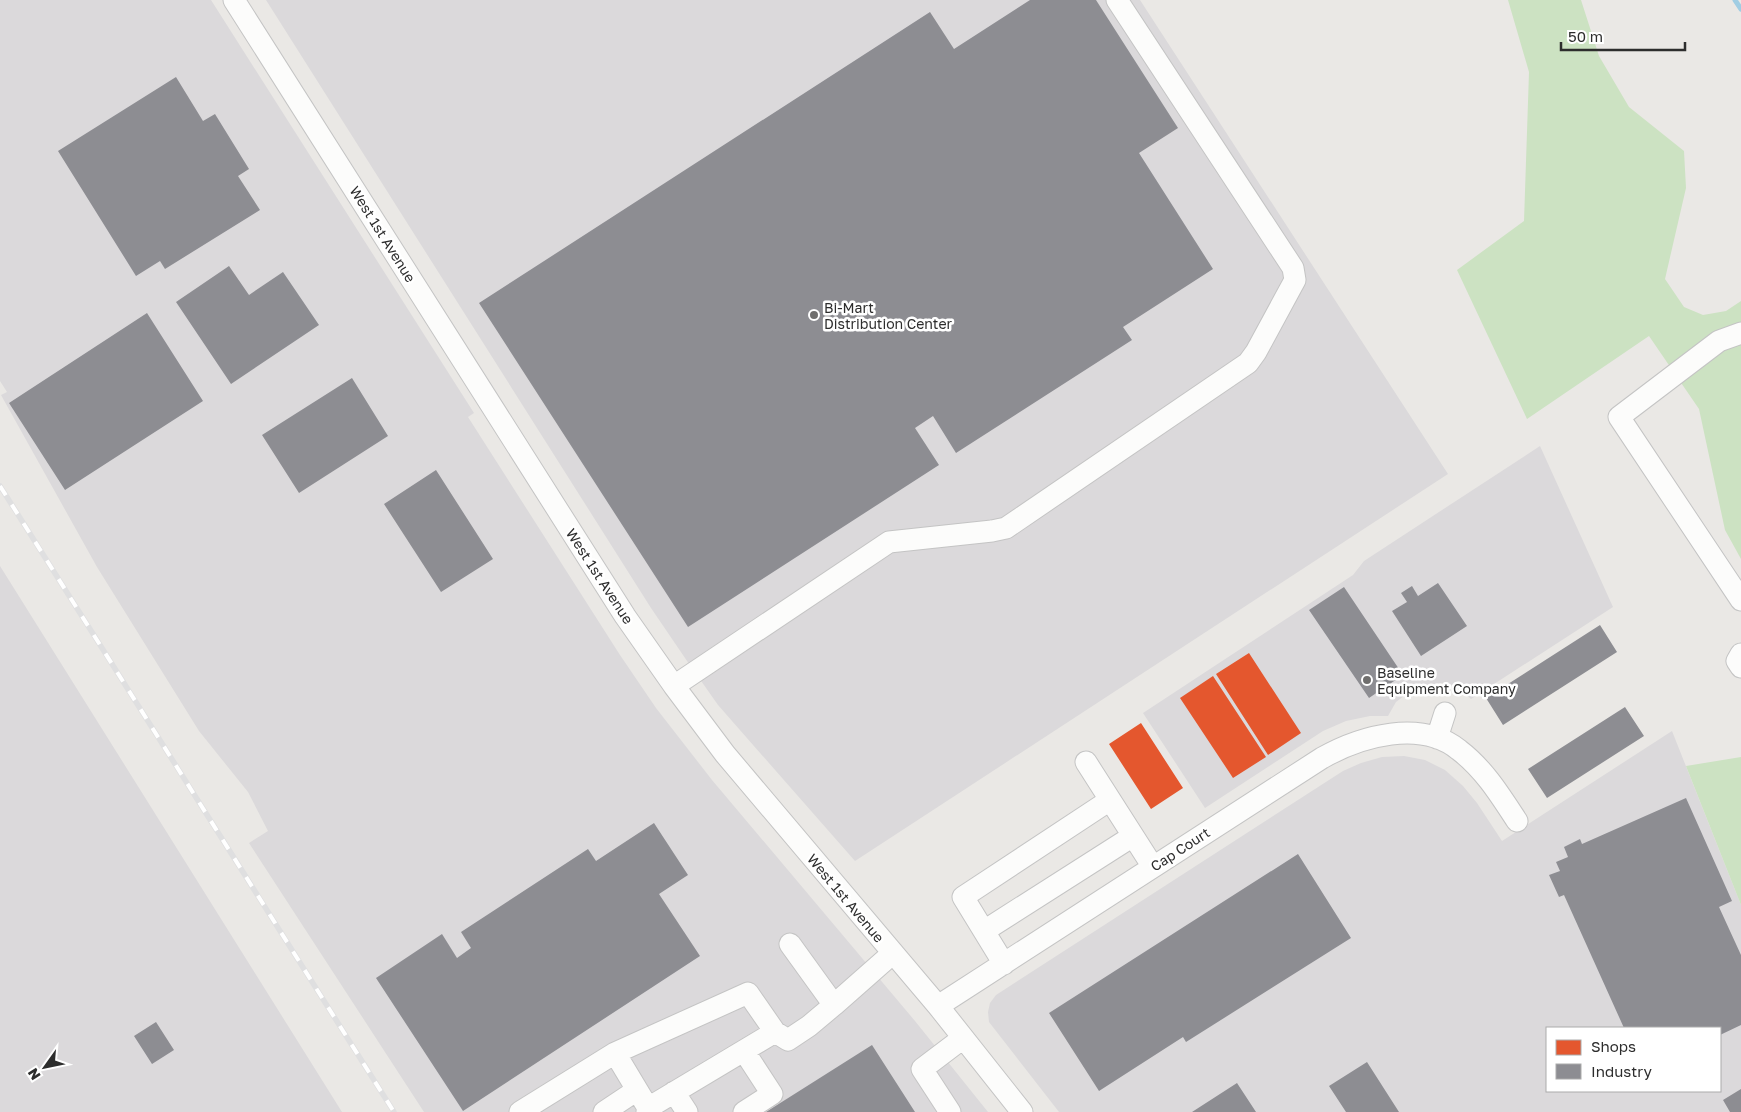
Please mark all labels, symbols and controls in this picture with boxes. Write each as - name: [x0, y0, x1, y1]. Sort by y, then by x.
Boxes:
- scale bar: [1561, 20, 1685, 52]
- text: 50 m: [1568, 27, 1603, 45]
- street label: West 1st Avenue: [347, 183, 419, 285]
- place label: Bi-Mart Distribution Center: [824, 299, 953, 332]
- marker: Bi-Mart Distribution Center: [808, 309, 820, 321]
- street label: West 1st Avenue: [563, 525, 637, 627]
- place label: Baseline Equipment Company: [1377, 664, 1516, 697]
- marker: Baseline Equipment Company: [1361, 674, 1373, 686]
- street label: Cap Court: [1147, 824, 1213, 874]
- street label: West 1st Avenue: [804, 850, 888, 946]
- legend: [1546, 1027, 1721, 1092]
- text: Shops: [1591, 1037, 1636, 1055]
- north arrow: [20, 1042, 70, 1092]
- text: Industry: [1591, 1062, 1652, 1080]
- text: N: [24, 1065, 44, 1083]

